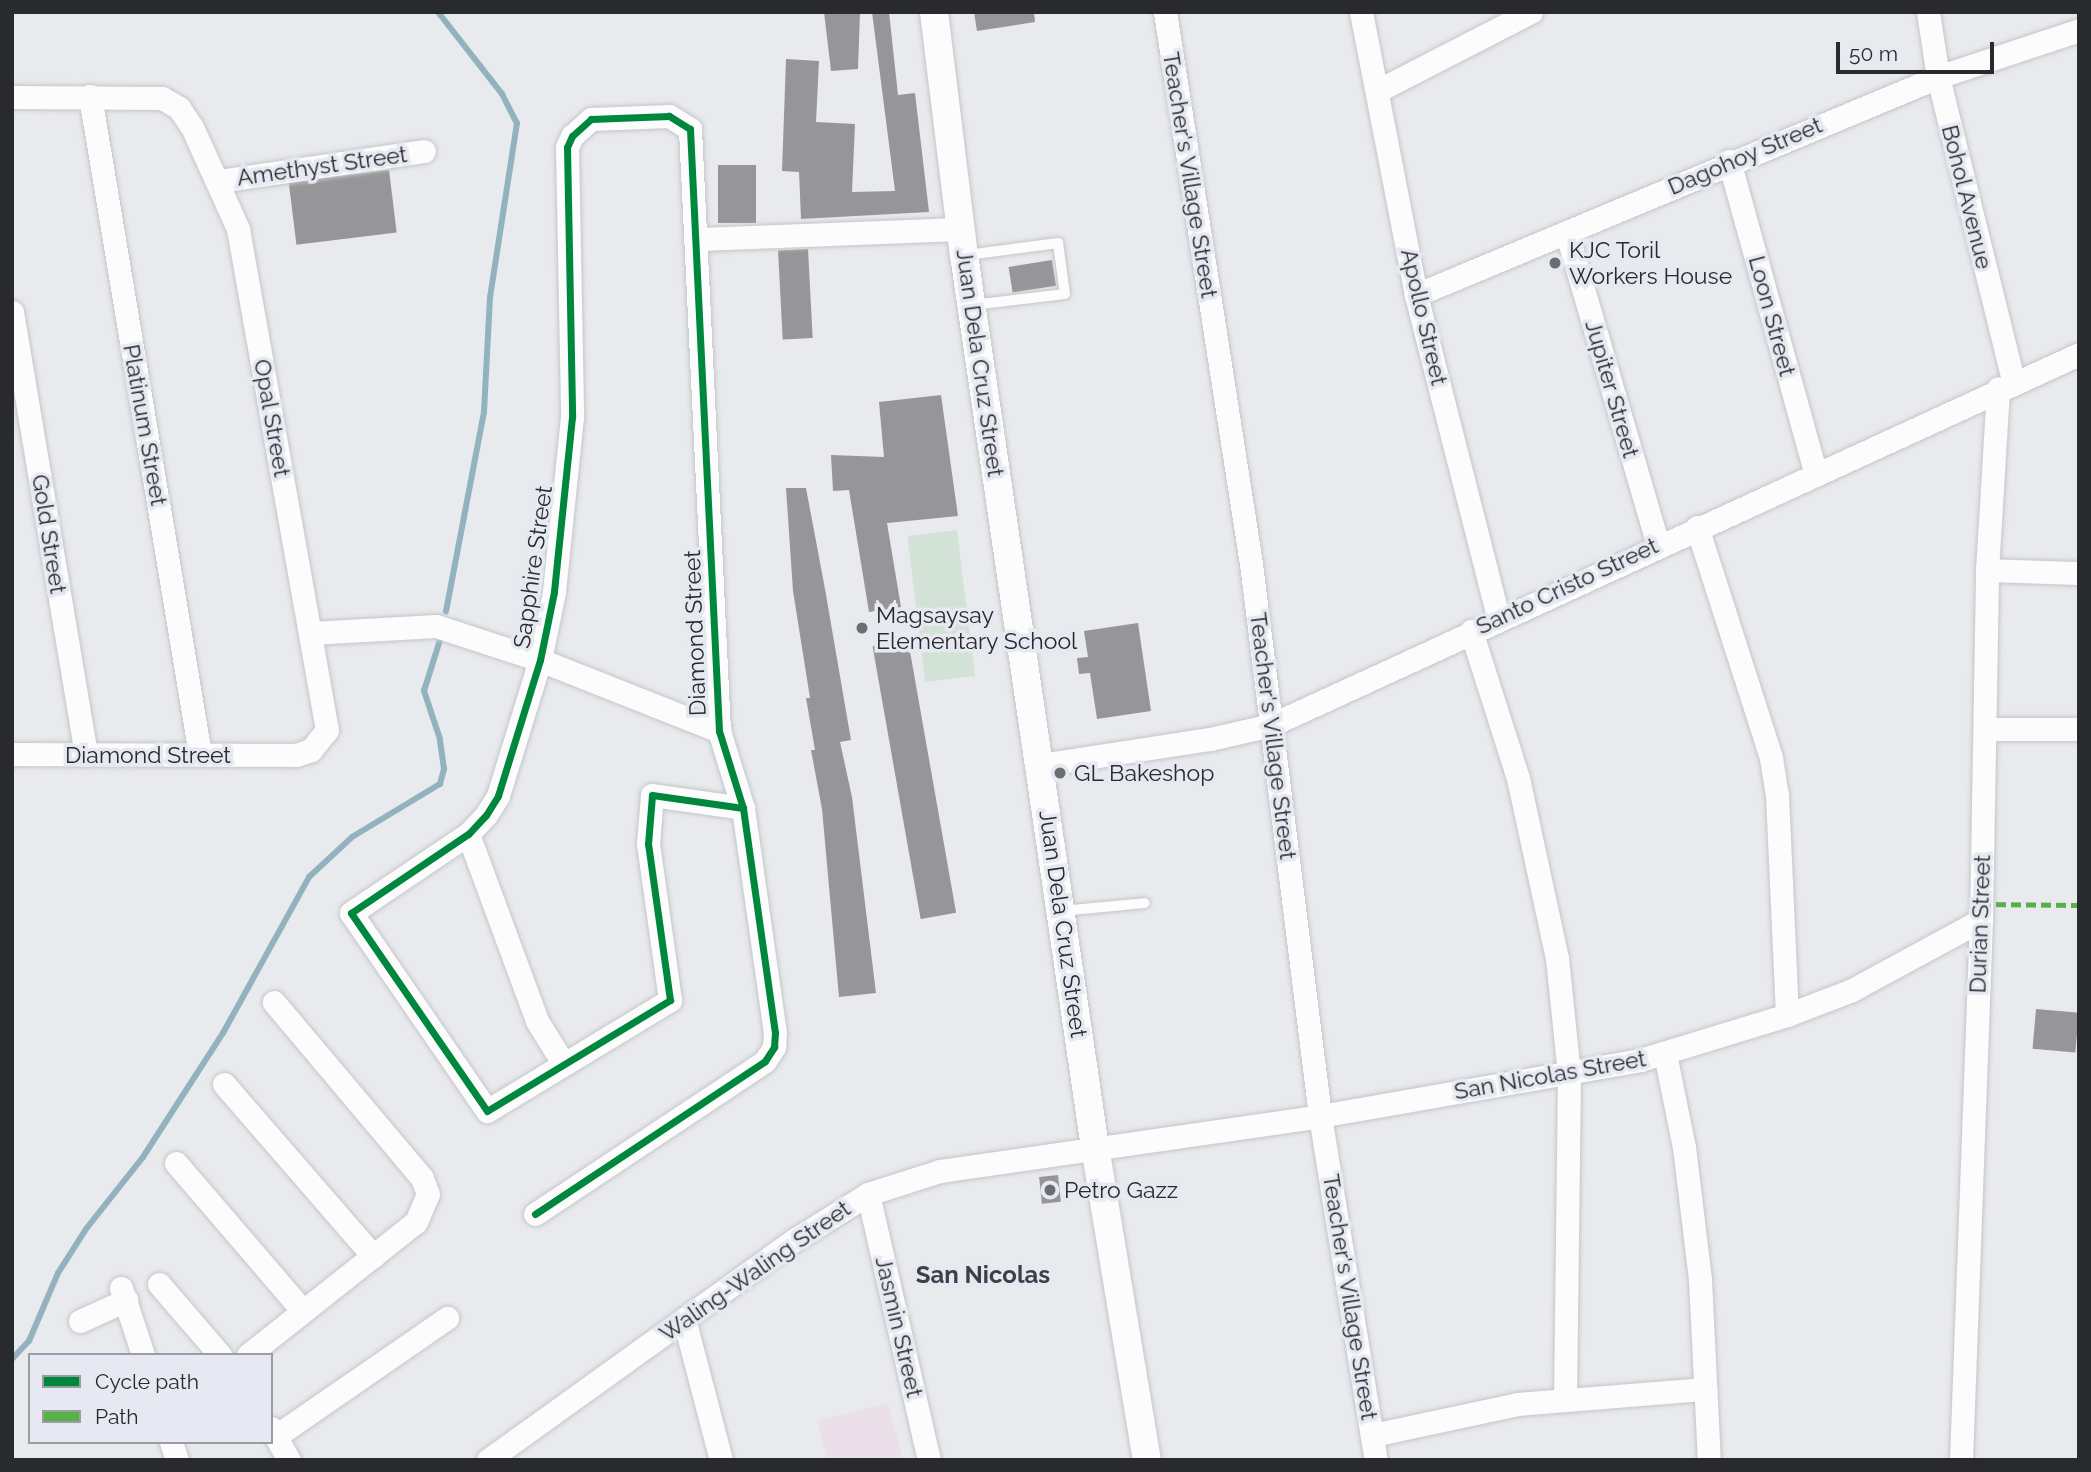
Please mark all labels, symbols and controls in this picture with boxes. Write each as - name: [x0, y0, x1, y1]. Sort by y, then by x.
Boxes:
- scale bar: [1839, 28, 1996, 72]
- text: 50 m: [1849, 41, 1898, 66]
- street label: Teacher's Village Street: [1157, 50, 1223, 300]
- street label: Dagohoy Street: [1663, 111, 1827, 201]
- street label: Bohol Avenue: [1936, 121, 1998, 273]
- street label: Amethyst Street: [235, 140, 409, 192]
- place label: KJC Toril Workers House: [1569, 236, 1732, 290]
- street label: Apollo Street: [1395, 246, 1453, 388]
- street label: Juan Dela Cruz Street: [950, 247, 1010, 479]
- street label: Loon Street: [1743, 253, 1801, 379]
- marker: KJC Toril Workers House: [1547, 255, 1563, 271]
- street label: Jupiter Street: [1579, 317, 1645, 461]
- street label: Platinum Street: [117, 342, 173, 508]
- street label: Opal Street: [248, 357, 296, 479]
- street label: Gold Street: [26, 472, 72, 596]
- street label: Sapphire Street: [508, 484, 558, 650]
- street label: Santo Cristo Street: [1472, 532, 1662, 640]
- street label: Diamond Street: [678, 549, 712, 717]
- place label: Magsaysay Elementary School: [876, 601, 1078, 655]
- street label: Teacher's Village Street: [1244, 611, 1302, 861]
- marker: Magsaysay Elementary School: [854, 620, 870, 636]
- street label: Diamond Street: [65, 741, 231, 769]
- place label: GL Bakeshop: [1074, 759, 1215, 787]
- marker: GL Bakeshop: [1052, 765, 1068, 781]
- street label: Juan Dela Cruz Street: [1033, 808, 1093, 1040]
- street label: Durian Street: [1964, 854, 1996, 994]
- street label: San Nicolas Street: [1452, 1045, 1648, 1105]
- street label: Teacher's Village Street: [1317, 1172, 1383, 1422]
- place label: Petro Gazz: [1064, 1176, 1178, 1204]
- marker: Petro Gazz: [1042, 1182, 1058, 1198]
- street label: Waling-Waling Street: [654, 1195, 856, 1347]
- street label: Jasmin Street: [869, 1254, 929, 1400]
- district label: San Nicolas: [916, 1261, 1050, 1289]
- legend: [28, 1353, 273, 1444]
- text: Cycle path: [95, 1369, 199, 1394]
- text: Path: [95, 1404, 139, 1429]

